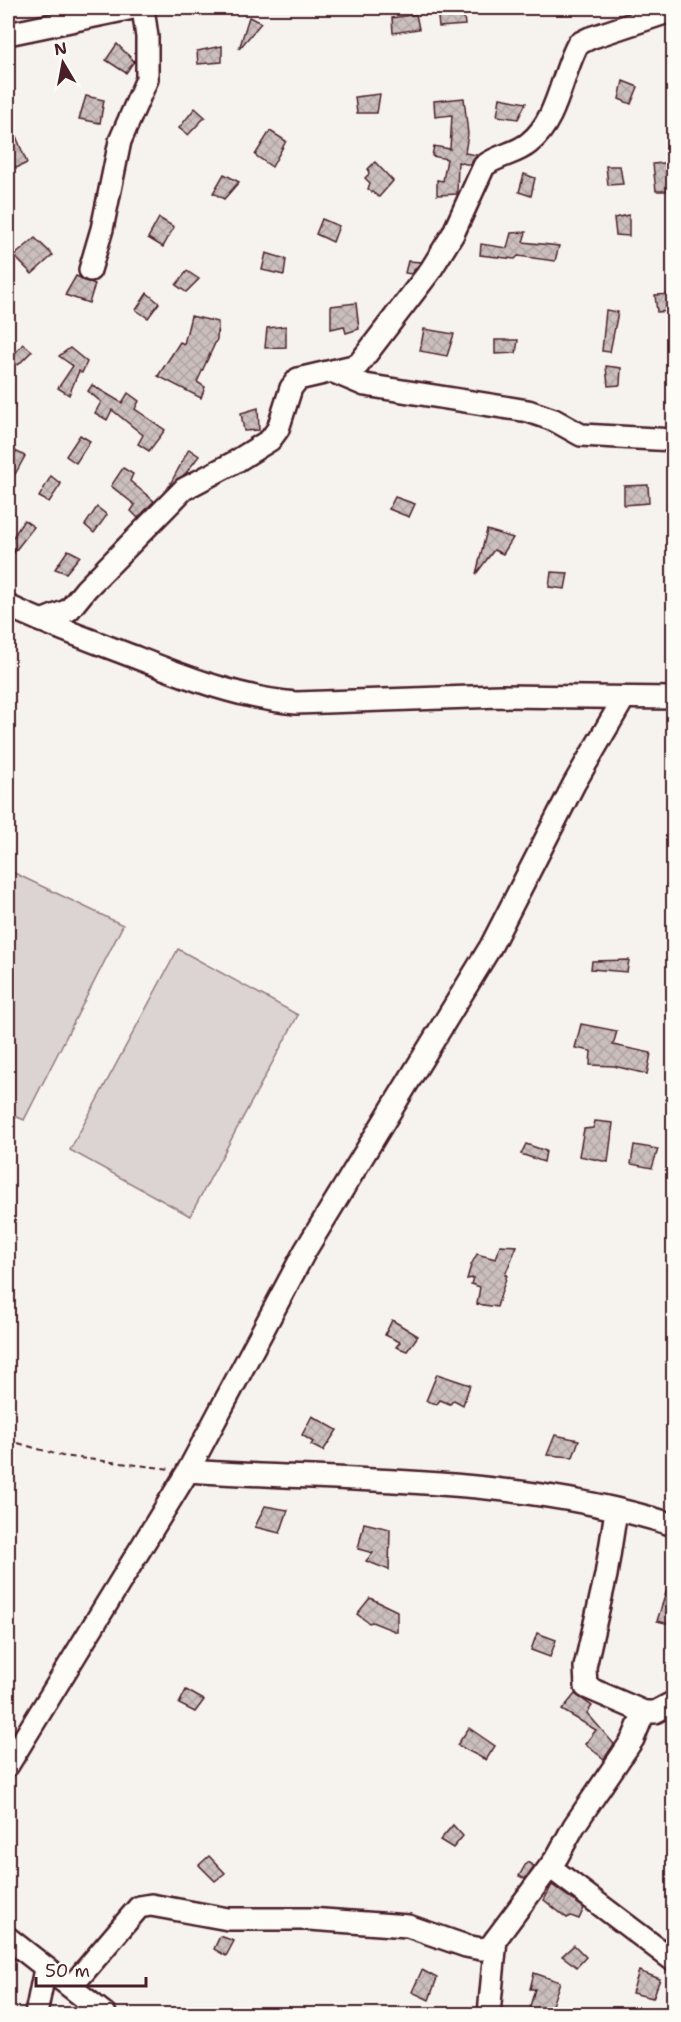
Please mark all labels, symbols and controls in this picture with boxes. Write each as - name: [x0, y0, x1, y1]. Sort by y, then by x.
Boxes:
- north arrow: [33, 33, 93, 93]
- text: N: [52, 37, 69, 60]
- scale bar: [36, 1950, 146, 1988]
- text: 50 m: [45, 1959, 90, 1983]

